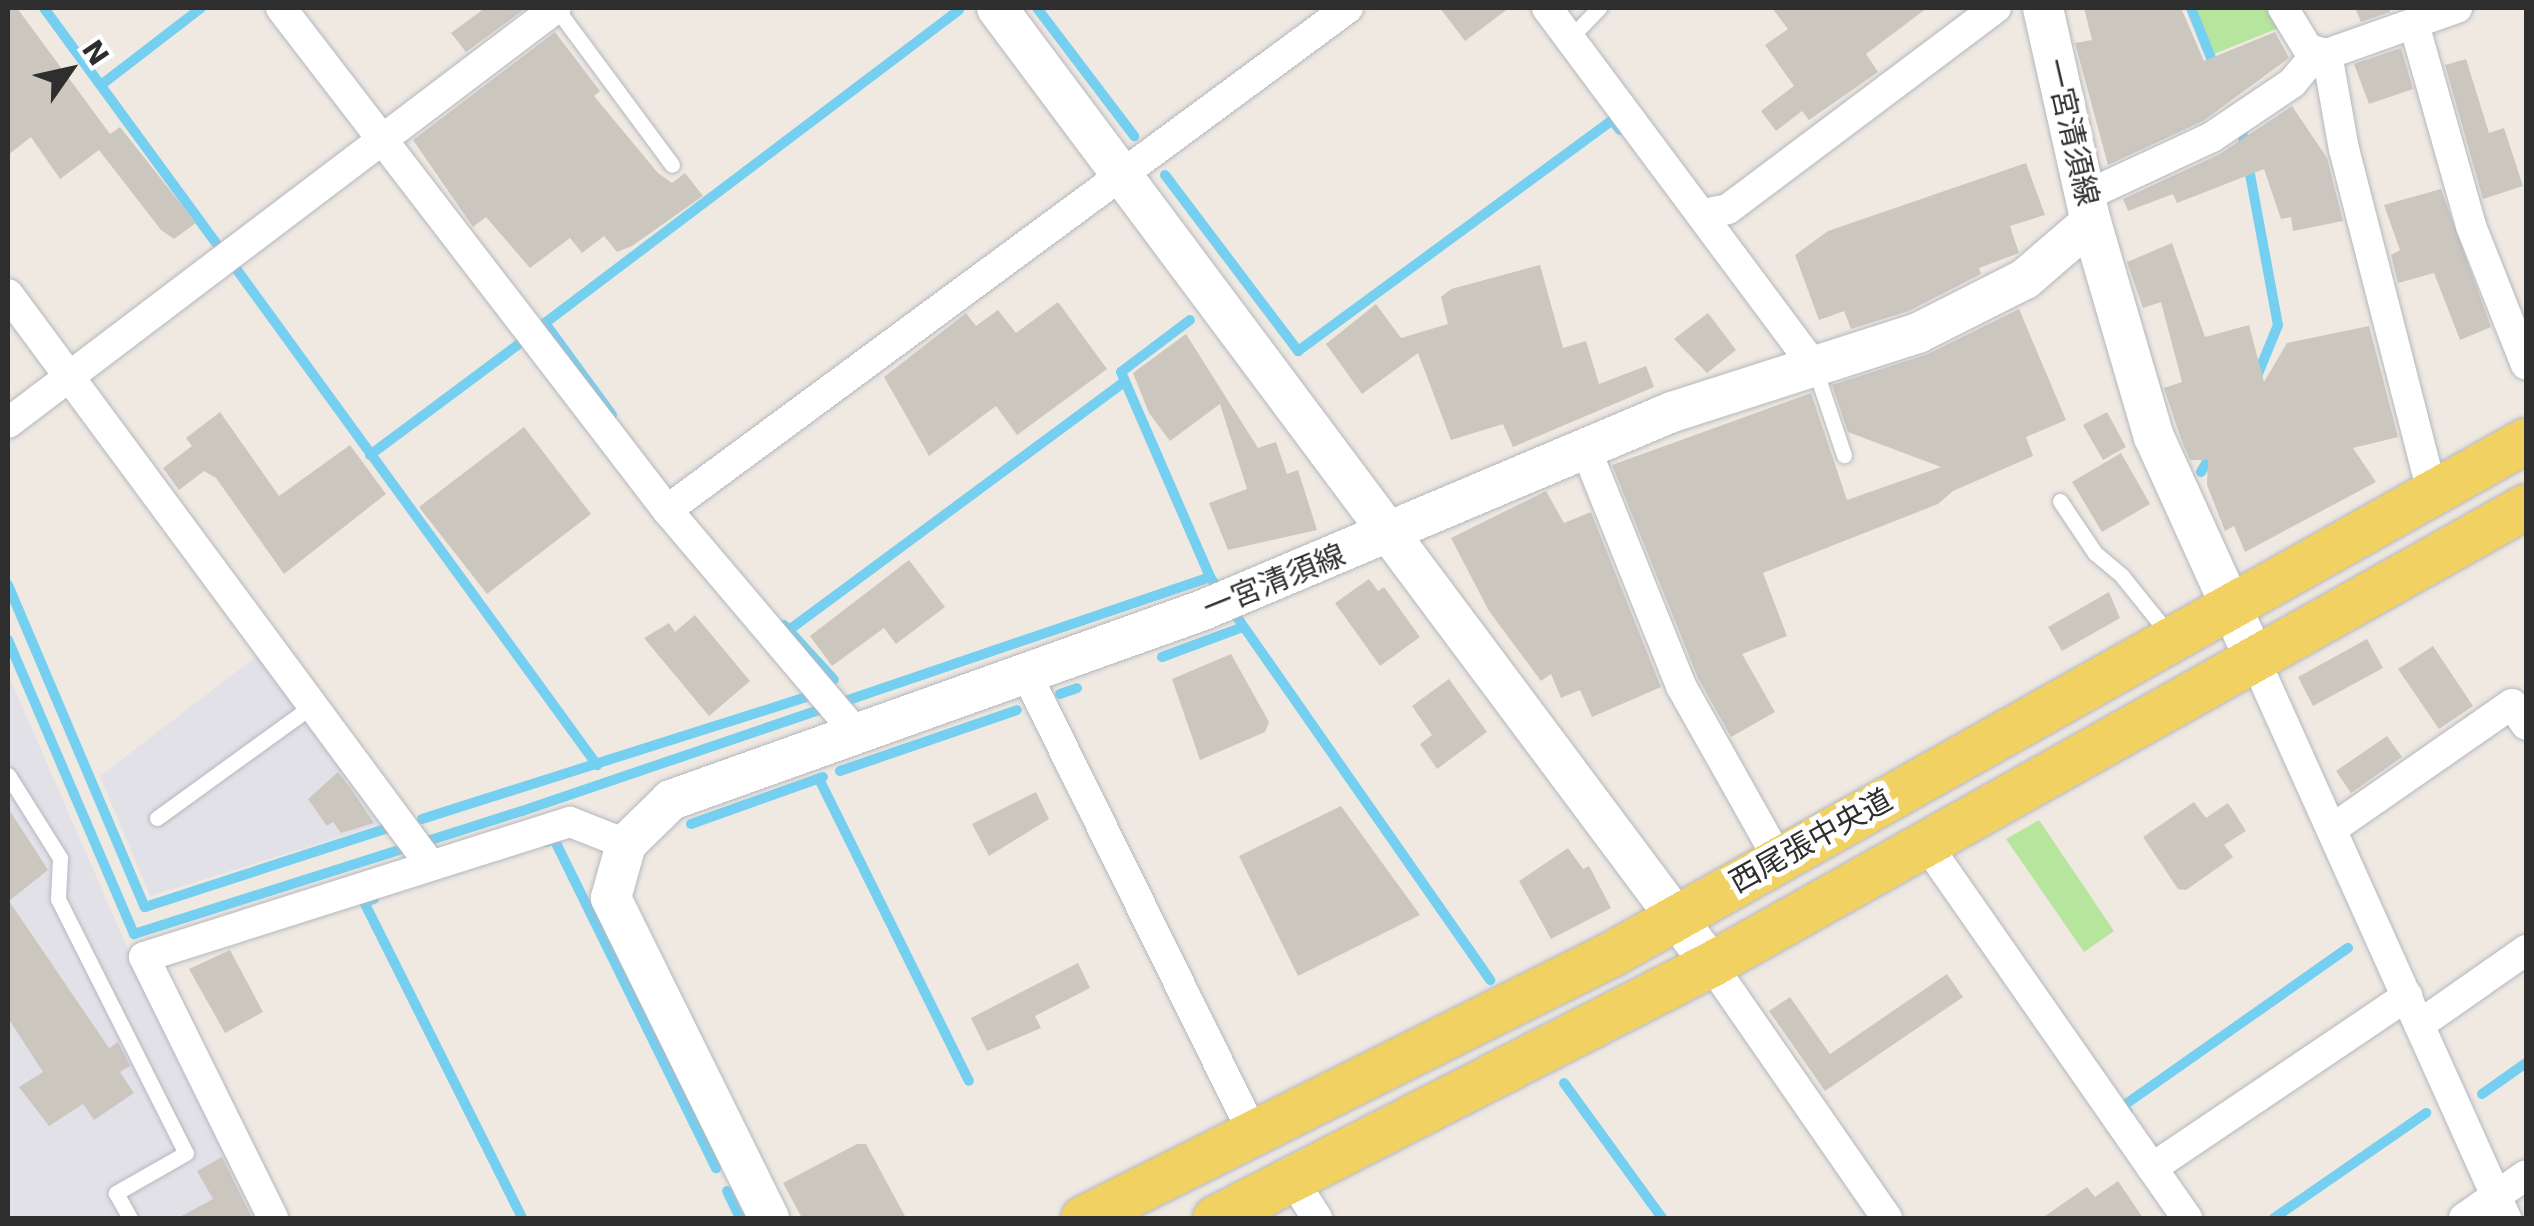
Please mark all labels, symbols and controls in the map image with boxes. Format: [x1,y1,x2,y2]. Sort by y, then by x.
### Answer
north arrow [20,20,120,120]
text: N [75,34,116,72]
street label: 一宮清須線 [2037,55,2105,209]
street label: 一宮清須線 [1198,537,1350,627]
street label: 西尾張中央道 [1724,782,1898,900]

